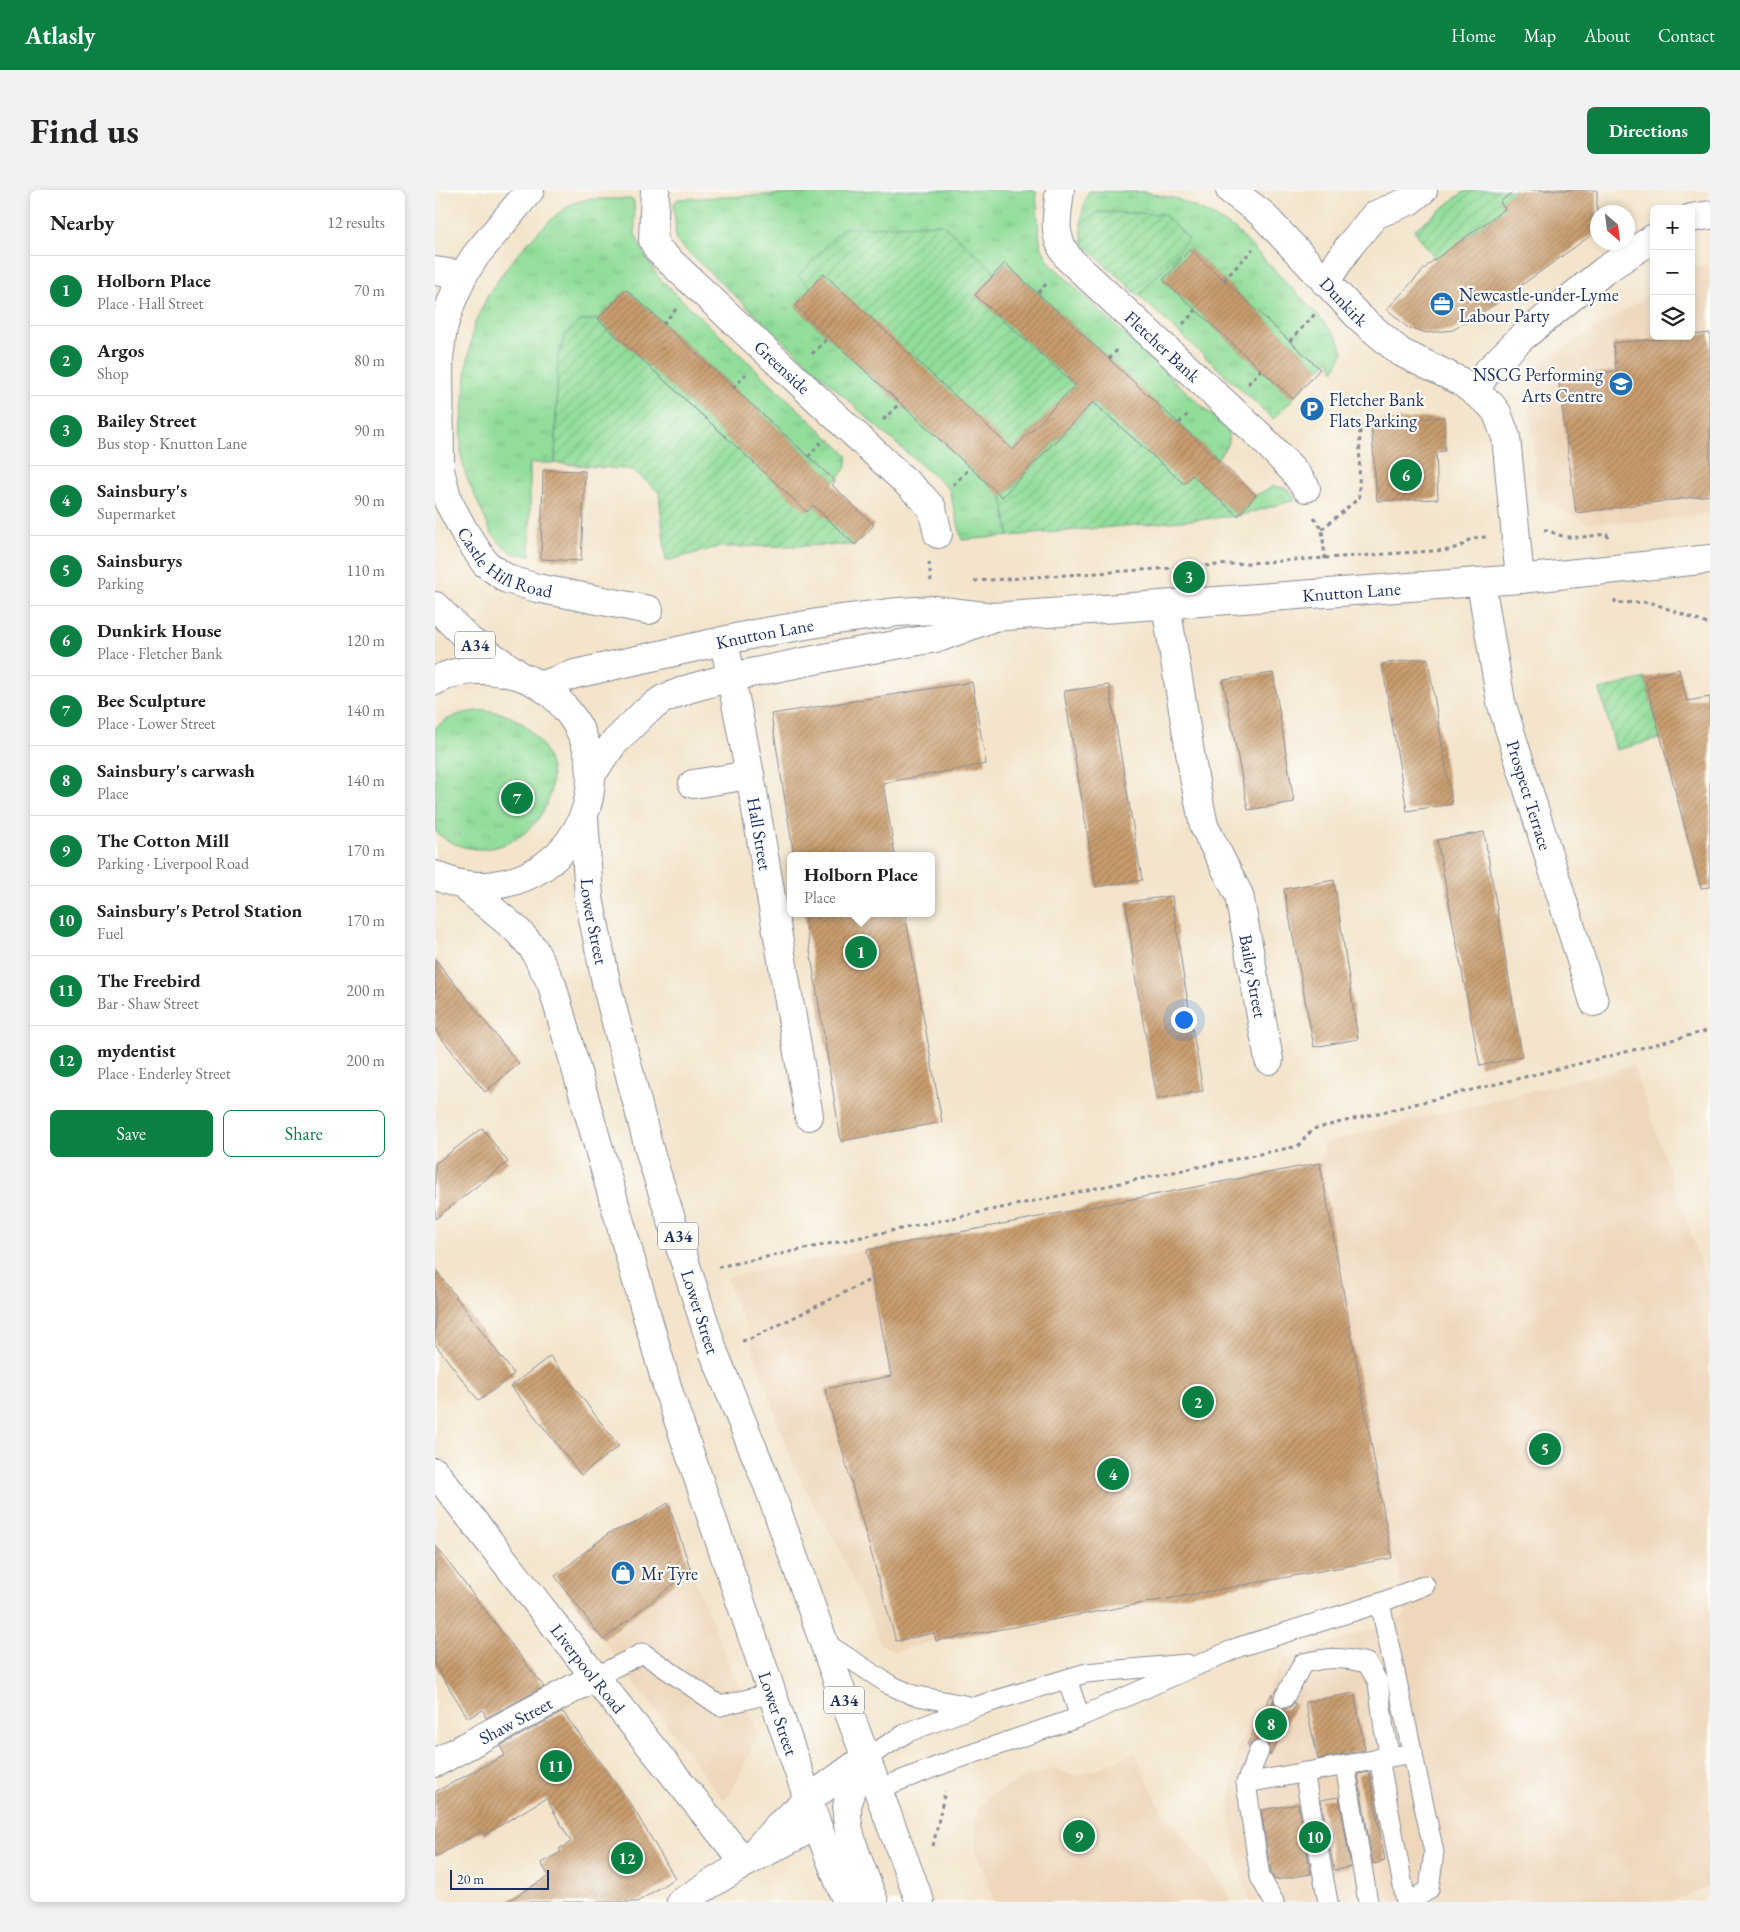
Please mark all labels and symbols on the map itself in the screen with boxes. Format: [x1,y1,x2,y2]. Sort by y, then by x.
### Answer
north arrow [1590,205,1635,250]
street label: Dunkirk [1315,272,1373,332]
place label: Newcastle-under-Lyme Labour Party [1459,283,1619,327]
office icon: Newcastle-under-Lyme Labour Party [1429,291,1455,317]
street label: Fletcher Bank [1120,305,1206,387]
street label: Greenside [750,335,816,399]
place label: NSCG Performing Arts Centre [1473,363,1603,407]
school or university icon: NSCG Performing Arts Centre [1608,371,1634,397]
place label: Fletcher Bank Flats Parking [1329,388,1425,432]
parking icon: Fletcher Bank Flats Parking [1299,396,1325,422]
pin: 6 [1390,456,1422,494]
street label: Castle Hill Road [453,522,555,602]
pin: 3 [1173,558,1205,596]
street label: Knutton Lane [1301,576,1402,606]
street label: Knutton Lane [714,612,815,654]
road number: A34 [455,632,495,658]
street label: Prospect Terrace [1502,737,1558,853]
pin: 7 [501,779,533,817]
street label: Hall Street [743,795,778,872]
street label: Lower Street [576,878,614,967]
street label: Bailey Street [1235,932,1273,1020]
pin: 1 [845,933,877,971]
your location [1171,1007,1197,1033]
road number: A34 [658,1222,698,1250]
street label: Lower Street [677,1267,725,1357]
pin: 2 [1182,1383,1214,1421]
pin: 5 [1529,1430,1561,1468]
pin: 4 [1097,1455,1129,1493]
shop icon: Mr Tyre [610,1560,636,1586]
place label: Mr Tyre [641,1562,698,1585]
street label: Liverpool Road [546,1619,631,1718]
street label: Lower Street [754,1668,804,1759]
road number: A34 [824,1686,864,1714]
street label: Shaw Street [474,1691,556,1749]
pin: 8 [1255,1705,1287,1743]
pin: 11 [540,1747,572,1785]
pin: 9 [1063,1817,1095,1855]
pin: 10 [1299,1818,1331,1856]
pin: 12 [611,1839,643,1877]
scale bar [450,1867,549,1890]

